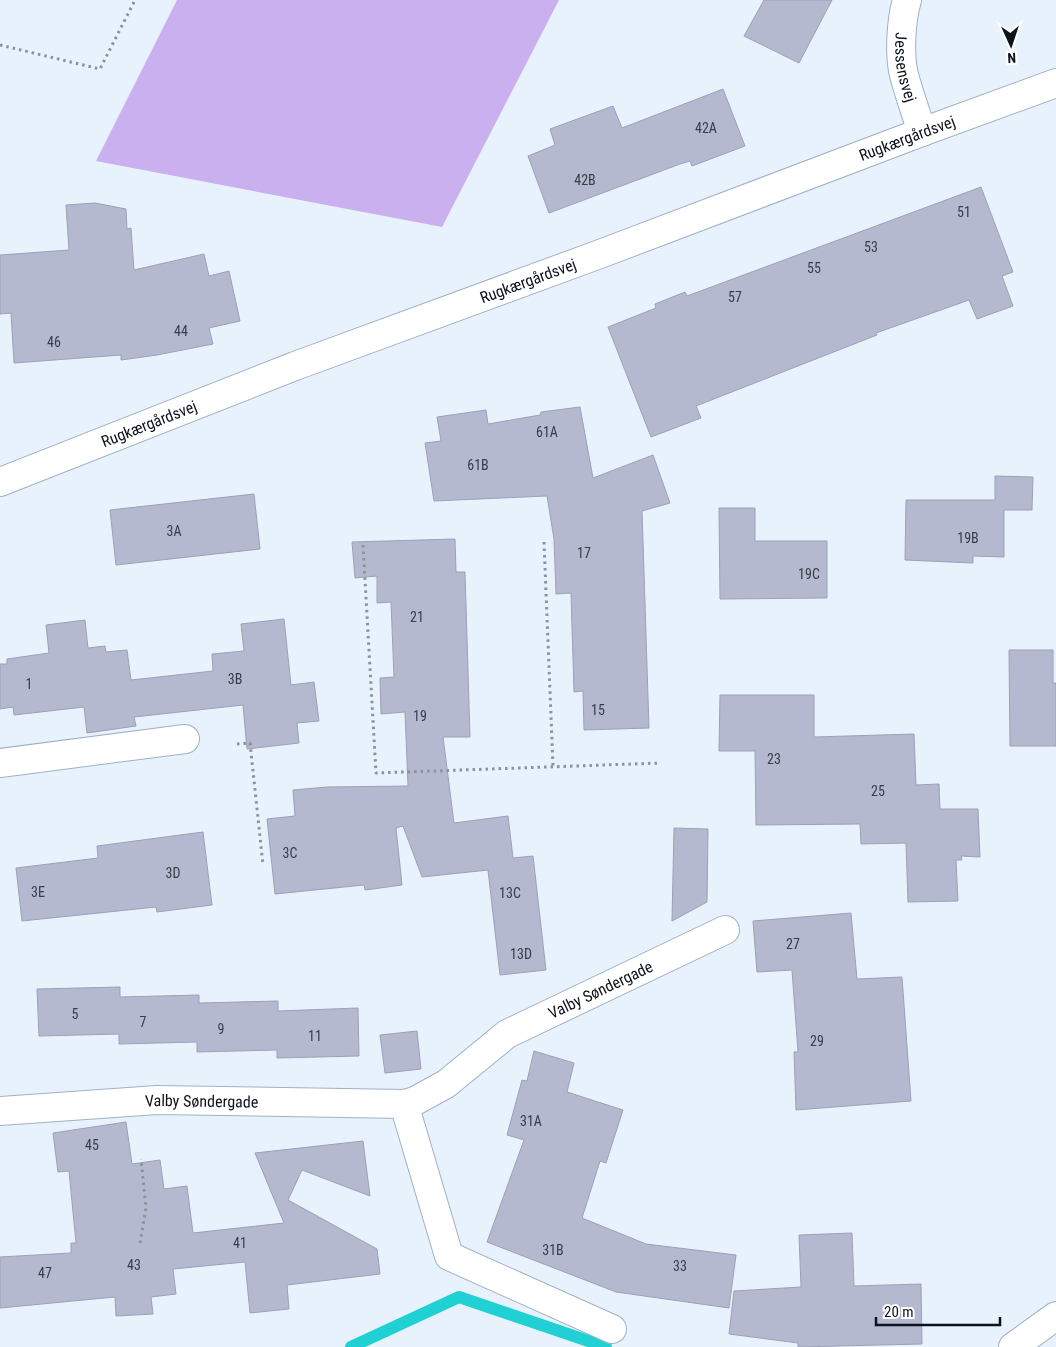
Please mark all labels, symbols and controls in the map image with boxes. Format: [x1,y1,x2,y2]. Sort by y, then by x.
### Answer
north arrow [986,20,1036,70]
street label: Jessensvej [892,32,921,104]
text: N [1007,50,1016,66]
street label: Rugkærgårdsvej [856,111,957,165]
house number: 42A [695,120,717,136]
house number: 42B [574,172,596,188]
house number: 51 [957,204,971,220]
house number: 53 [864,239,878,255]
street label: Rugkærgårdsvej [477,254,579,307]
house number: 55 [807,260,821,276]
house number: 57 [728,289,742,305]
house number: 44 [174,323,188,339]
house number: 46 [47,334,61,350]
street label: Rugkærgårdsvej [98,396,199,451]
house number: 61A [536,424,558,440]
house number: 61B [467,457,489,473]
house number: 3A [167,523,181,539]
house number: 19B [957,530,979,546]
house number: 17 [577,545,591,561]
house number: 19C [798,566,820,582]
house number: 21 [410,609,424,625]
house number: 3B [228,671,242,687]
house number: 1 [26,676,32,692]
house number: 15 [591,702,605,718]
house number: 19 [413,708,427,724]
house number: 23 [767,751,781,767]
house number: 25 [871,783,885,799]
house number: 3C [283,845,297,861]
house number: 3D [166,865,180,881]
house number: 3E [31,884,45,900]
house number: 13C [499,885,521,901]
house number: 27 [786,936,800,952]
house number: 13D [510,946,532,962]
street label: Valby Søndergade [545,957,656,1022]
house number: 5 [72,1006,79,1022]
house number: 7 [140,1014,147,1030]
house number: 9 [218,1021,224,1037]
house number: 11 [308,1028,322,1044]
house number: 29 [810,1033,824,1049]
street label: Valby Søndergade [144,1090,258,1111]
house number: 31A [520,1113,542,1129]
house number: 45 [85,1137,99,1153]
house number: 41 [233,1235,247,1251]
house number: 31B [542,1242,564,1258]
house number: 43 [127,1257,141,1273]
house number: 33 [673,1258,687,1274]
house number: 47 [38,1265,52,1281]
scale bar [876,1294,1000,1326]
text: 20 m [884,1303,914,1321]

